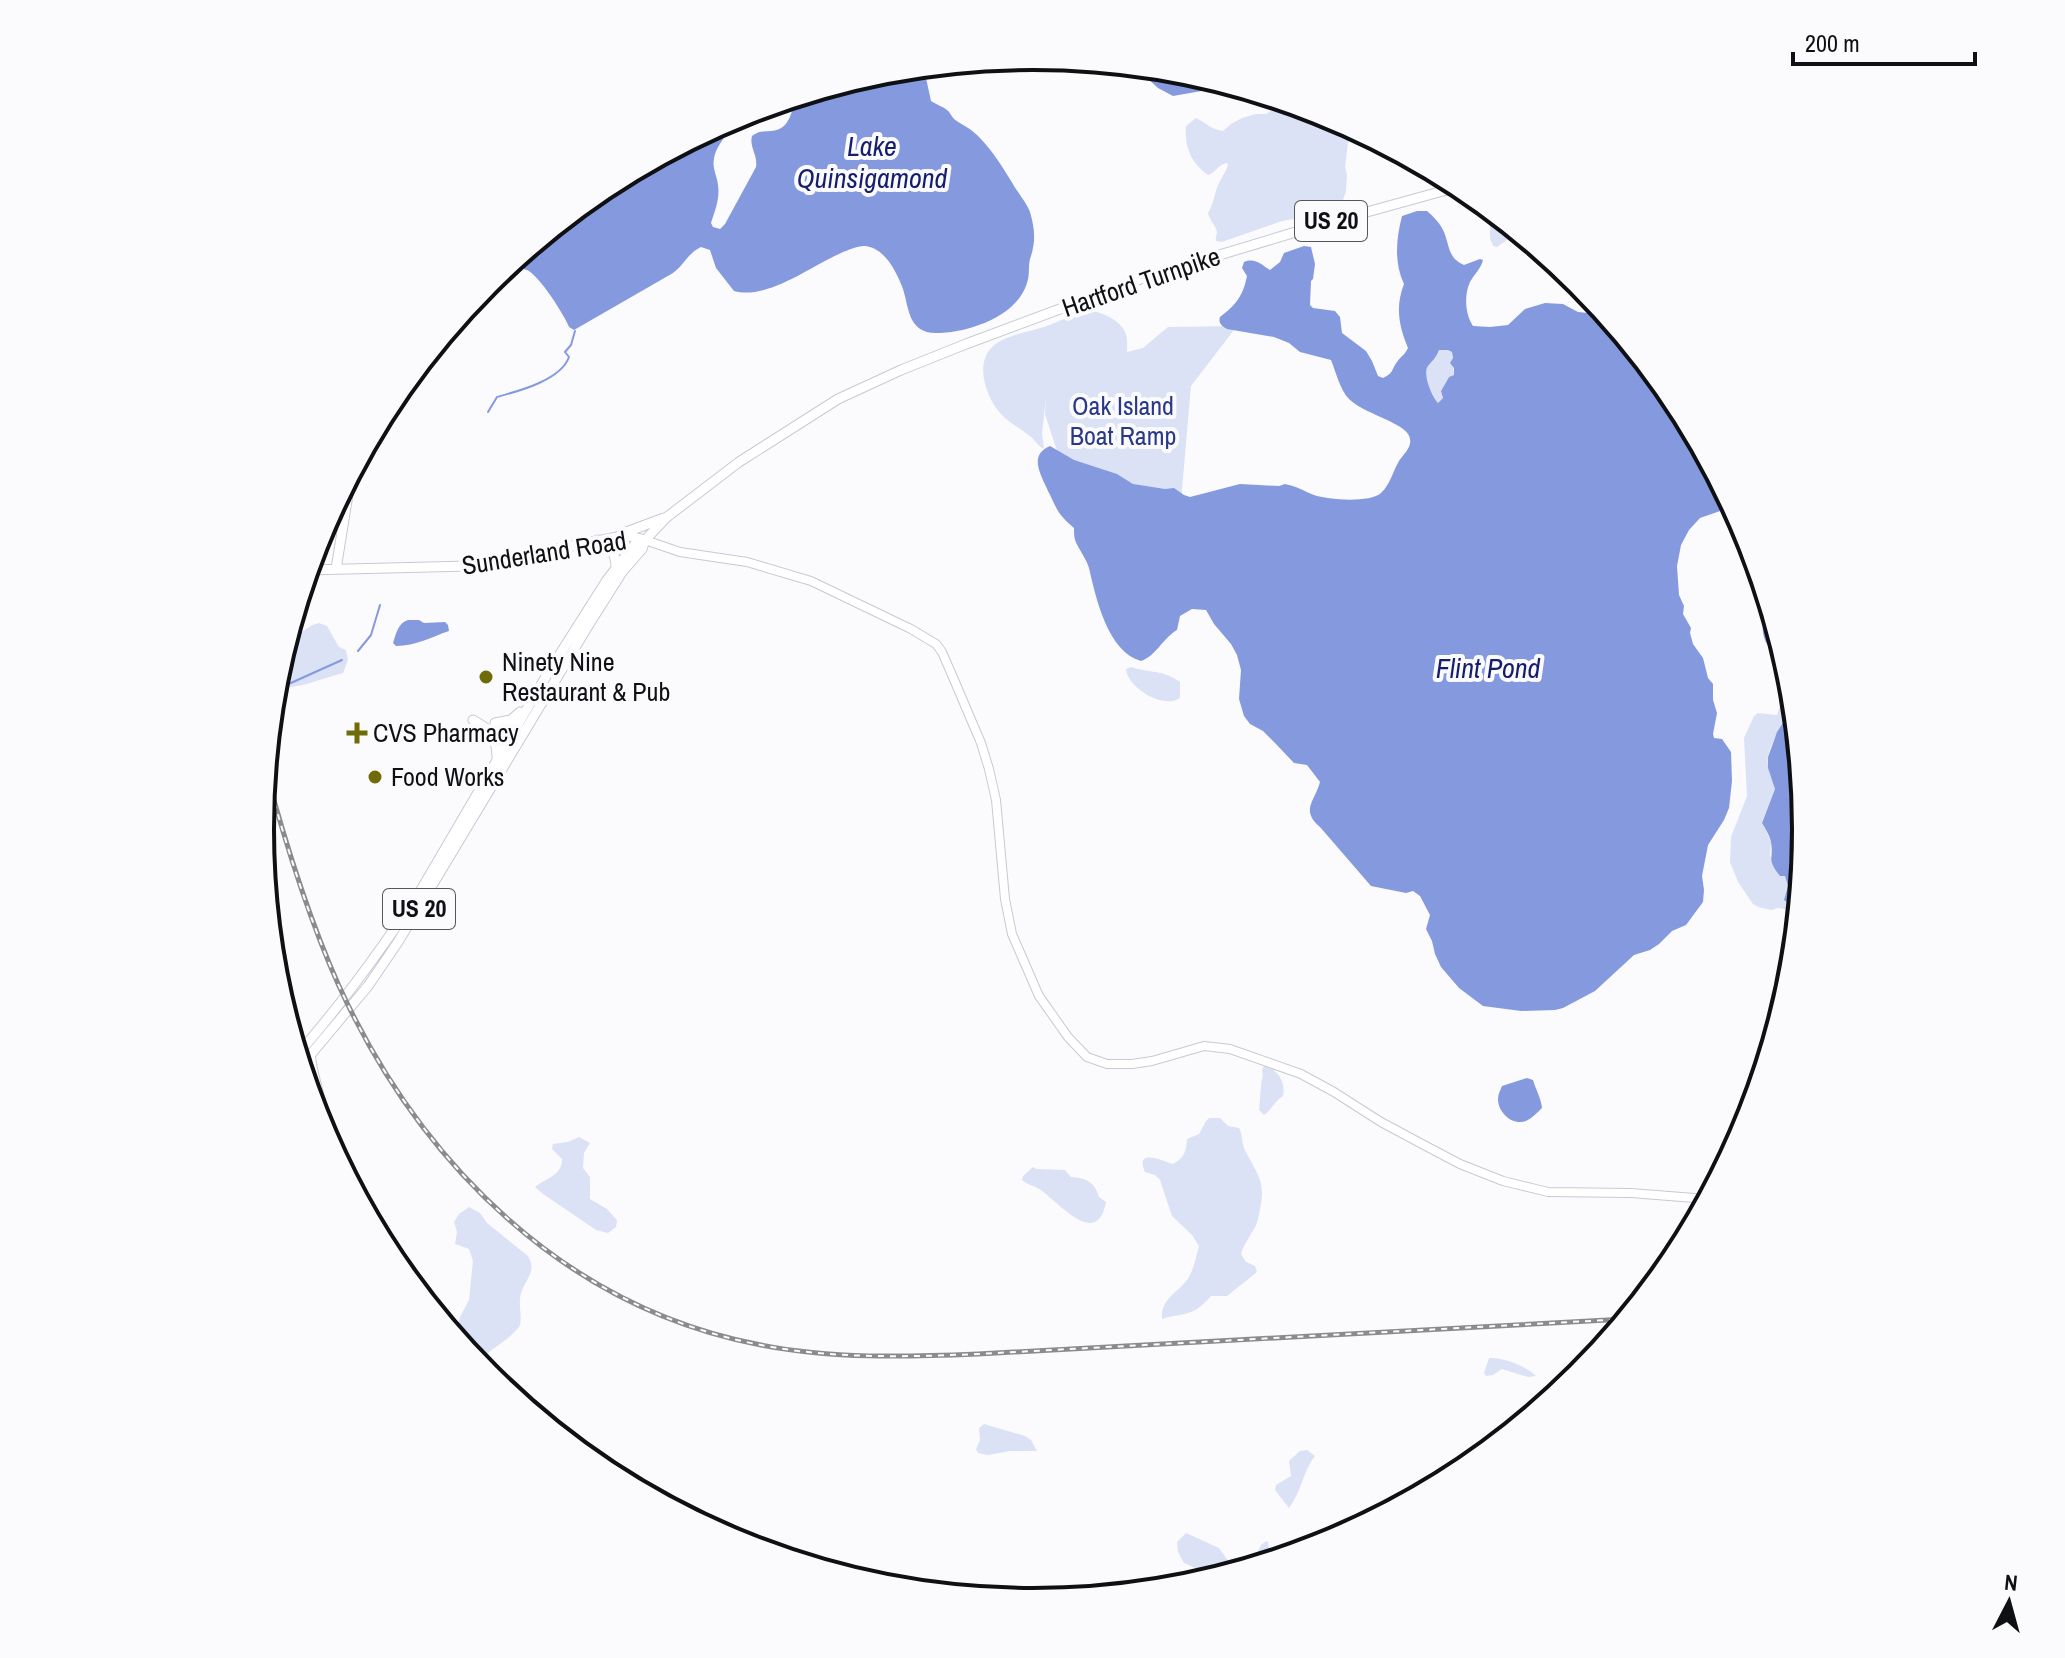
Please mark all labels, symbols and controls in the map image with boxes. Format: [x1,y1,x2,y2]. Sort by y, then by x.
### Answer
scale bar [1793,16,1975,66]
text: 200 m [1805,27,1860,59]
water label: Lake Quinsigamond [797,127,948,197]
road number: US 20 [1295,201,1367,241]
street label: Hartford Turnpike [1057,238,1224,325]
park label: Oak Island Boat Ramp [1070,388,1176,453]
street label: Sunderland Road [459,522,629,583]
place label: Ninety Nine Restaurant & Pub [502,644,670,709]
water label: Flint Pond [1436,649,1541,687]
marker: Ninety Nine Restaurant & Pub [477,668,495,686]
place label: CVS Pharmacy [373,715,519,750]
marker: CVS Pharmacy [348,724,366,742]
place label: Food Works [391,759,505,794]
marker: Food Works [366,768,384,786]
road number: US 20 [383,889,455,929]
north arrow [1969,1562,2049,1642]
text: N [2003,1567,2019,1598]

